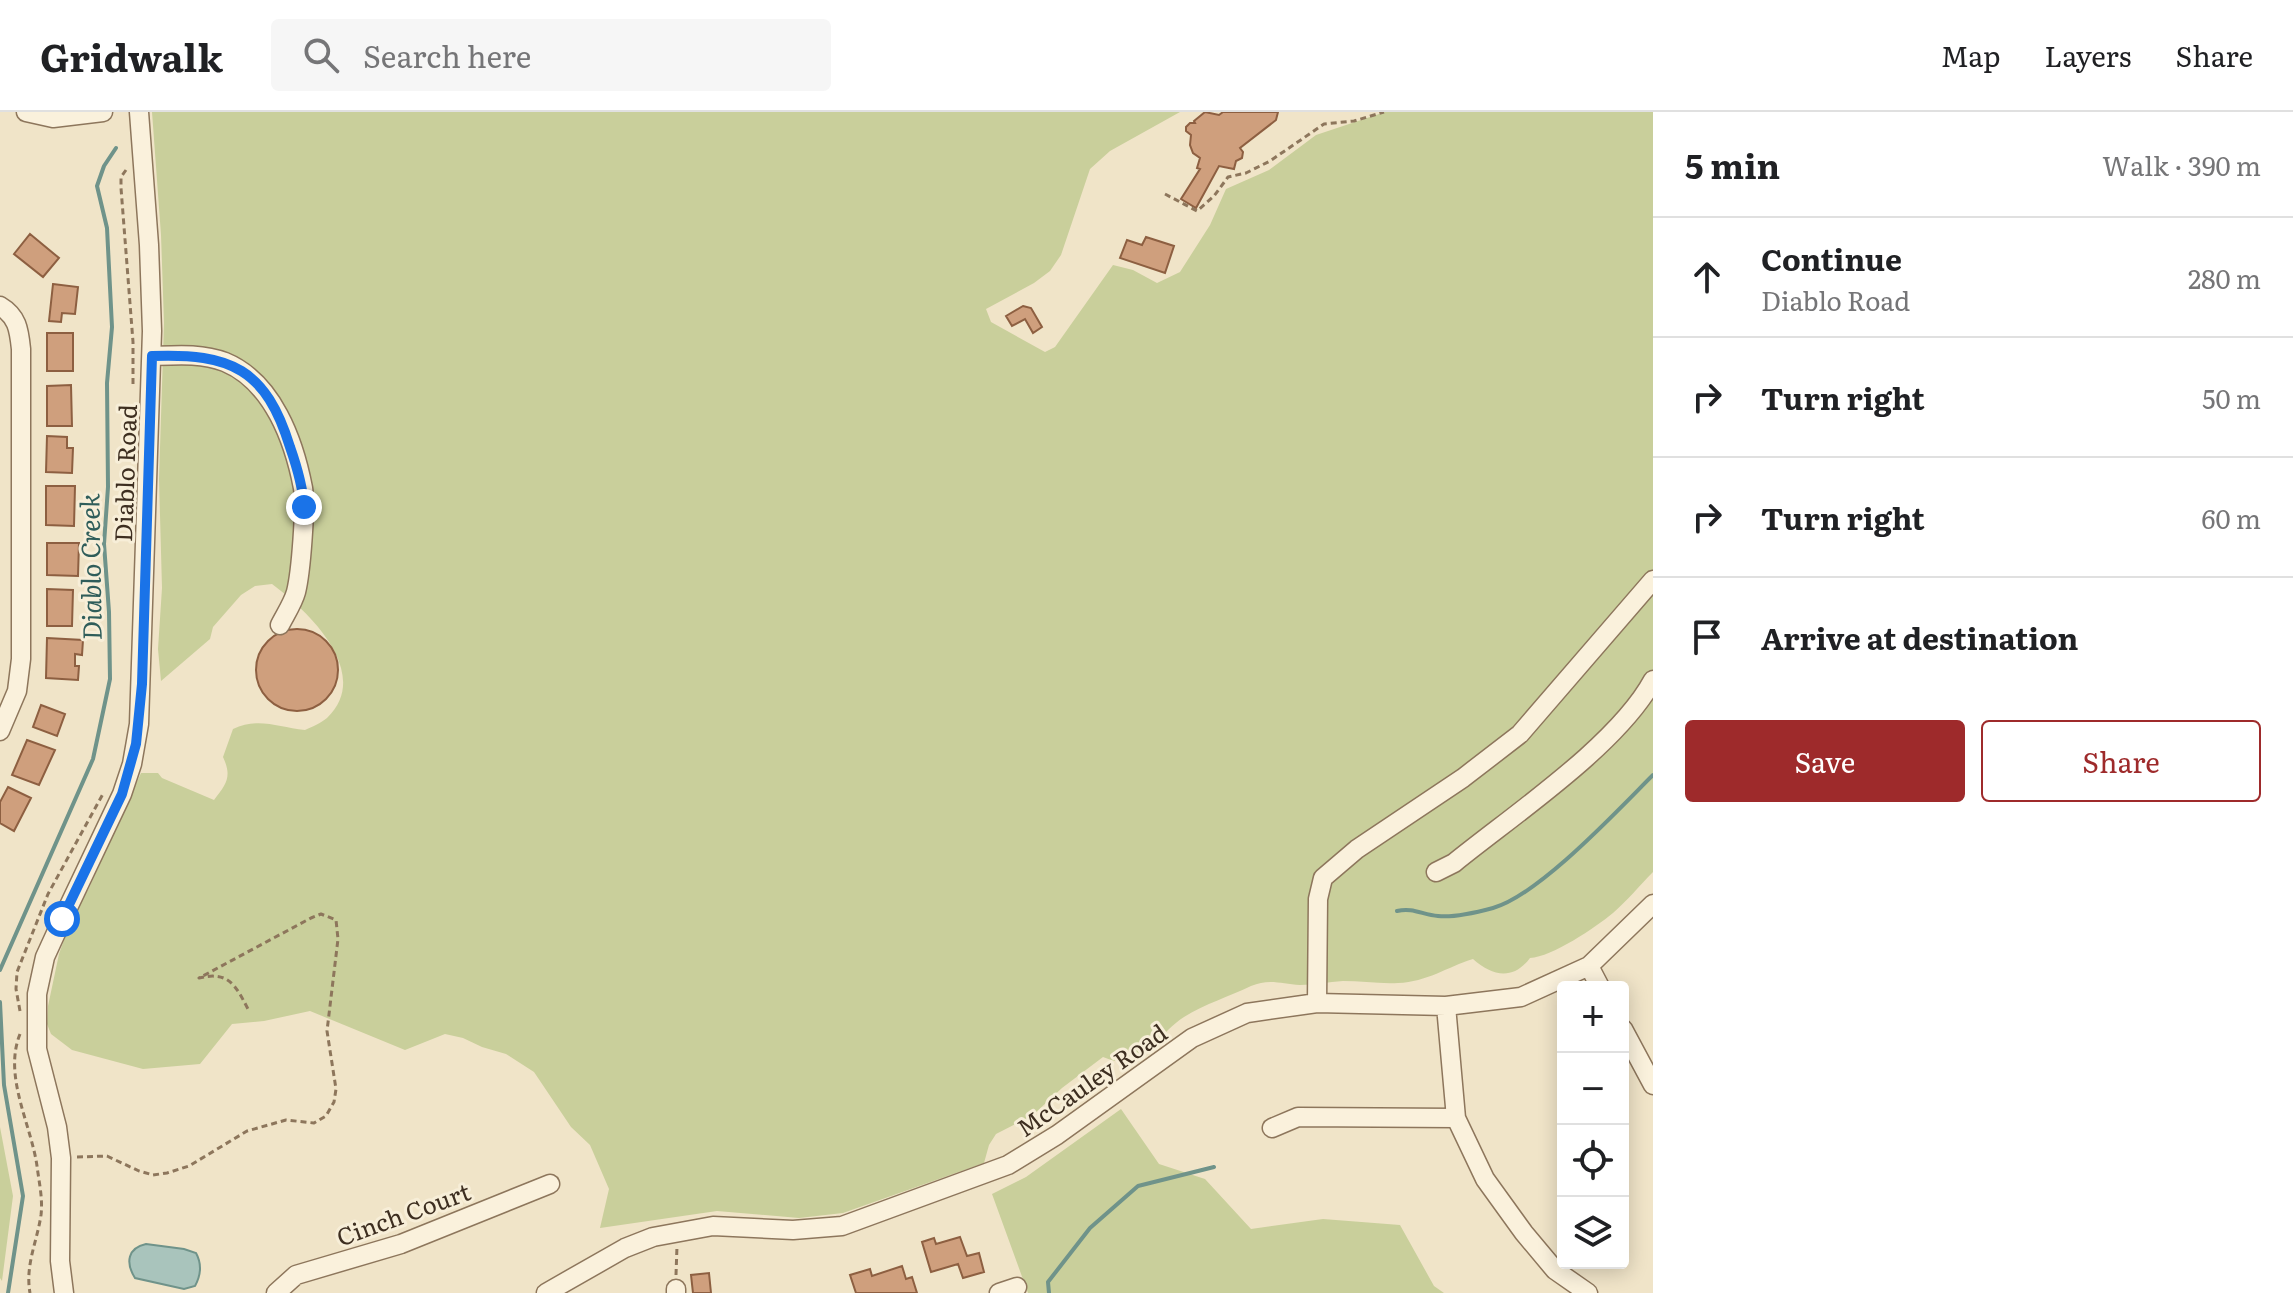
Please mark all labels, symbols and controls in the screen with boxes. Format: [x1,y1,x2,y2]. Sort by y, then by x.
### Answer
search box [271,19,831,91]
text: Gridwalk [40,27,223,84]
icon: search [299,33,343,77]
text: Search here [363,33,531,77]
text: Map [1941,34,2000,76]
text: Layers [2044,34,2131,76]
text: Share [2175,34,2253,76]
text: 5 min [1685,139,1780,189]
text: Walk · 390 m [2102,145,2261,184]
text: Continue [1761,236,1902,280]
icon: ahead [1685,255,1729,299]
text: 280 m [2188,258,2261,297]
text: Diablo Road [1761,280,1910,319]
icon: right [1685,375,1729,419]
text: Turn right [1761,375,1925,419]
text: 50 m [2202,378,2261,417]
street label: Diablo Road [104,403,144,542]
route end [286,489,322,525]
water label: Diablo Creek [68,492,110,641]
icon: right [1685,495,1729,539]
text: Turn right [1761,495,1925,539]
text: 60 m [2202,498,2261,537]
icon: arrive [1685,615,1729,659]
text: Arrive at destination [1761,615,2078,659]
button: Save [1685,720,1965,802]
button: Share [1981,720,2261,802]
route start [44,901,80,937]
map controls [1557,981,1629,1269]
button: + [1557,981,1629,1053]
street label: McCauley Road [1009,1014,1174,1144]
button: − [1557,1053,1629,1125]
button: locate [1557,1125,1629,1197]
street label: Cinch Court [331,1173,475,1253]
button: layers [1557,1197,1629,1269]

